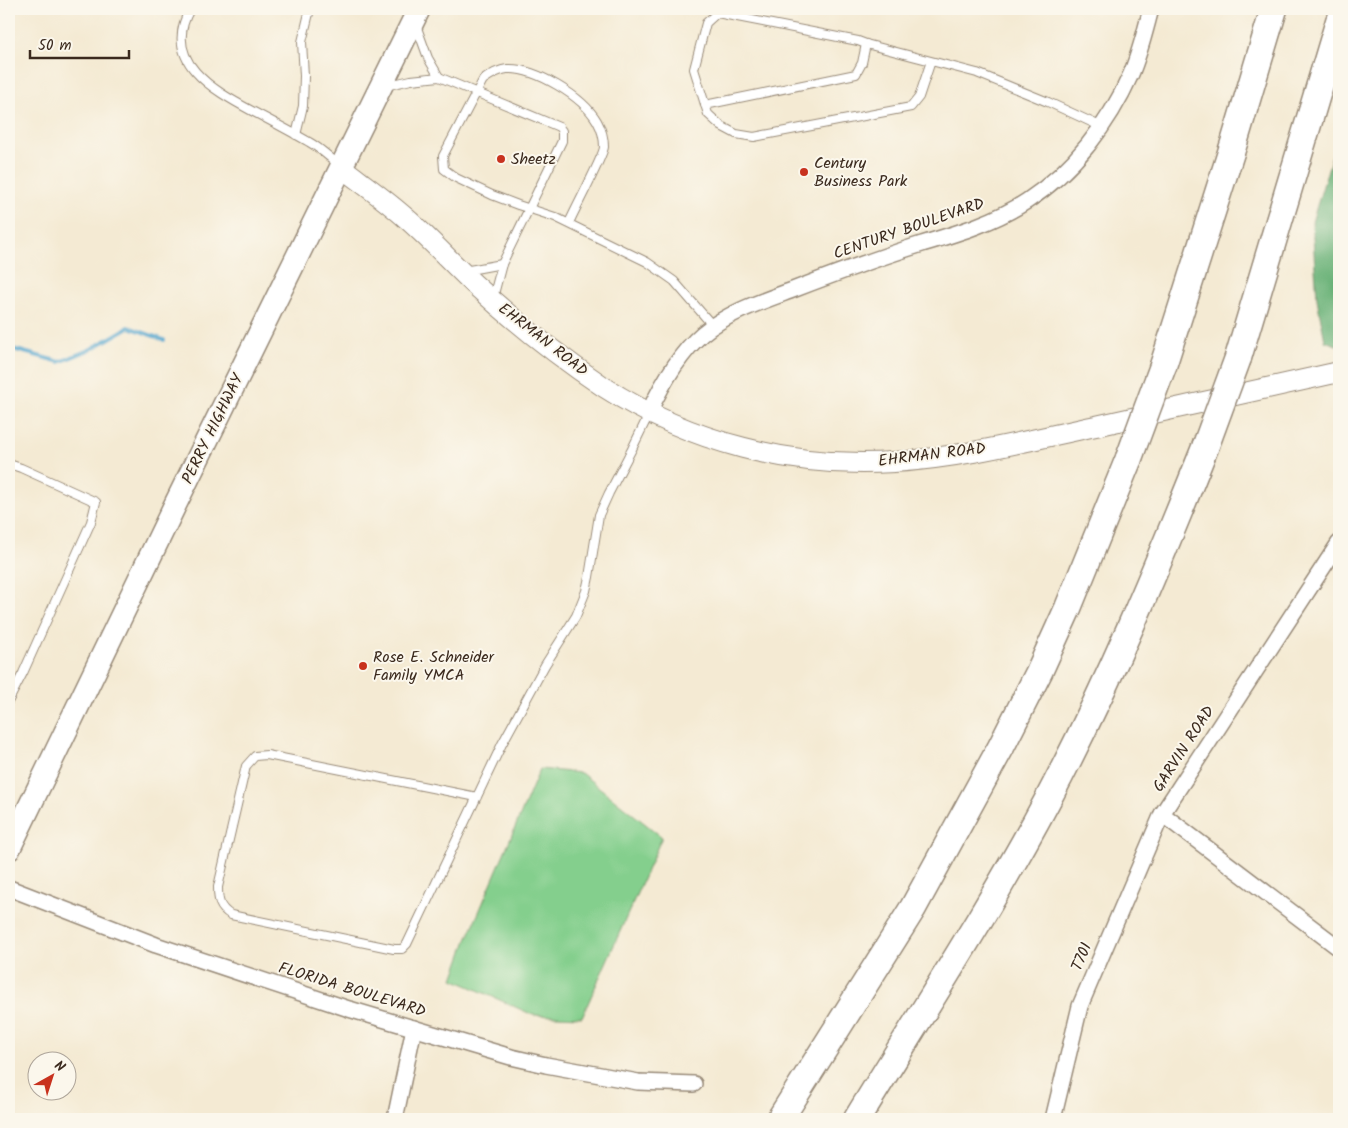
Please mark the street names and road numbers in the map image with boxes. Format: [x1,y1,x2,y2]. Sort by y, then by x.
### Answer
street label: CENTURY BOULEVARD [830,191,988,267]
street label: EHRMAN ROAD [493,297,593,383]
street label: PERRY HIGHWAY [175,369,251,488]
street label: EHRMAN ROAD [877,436,987,474]
street label: GARVIN ROAD [1147,701,1221,797]
street label: T701 [1065,939,1099,975]
street label: FLORIDA BOULEVARD [275,956,429,1024]

